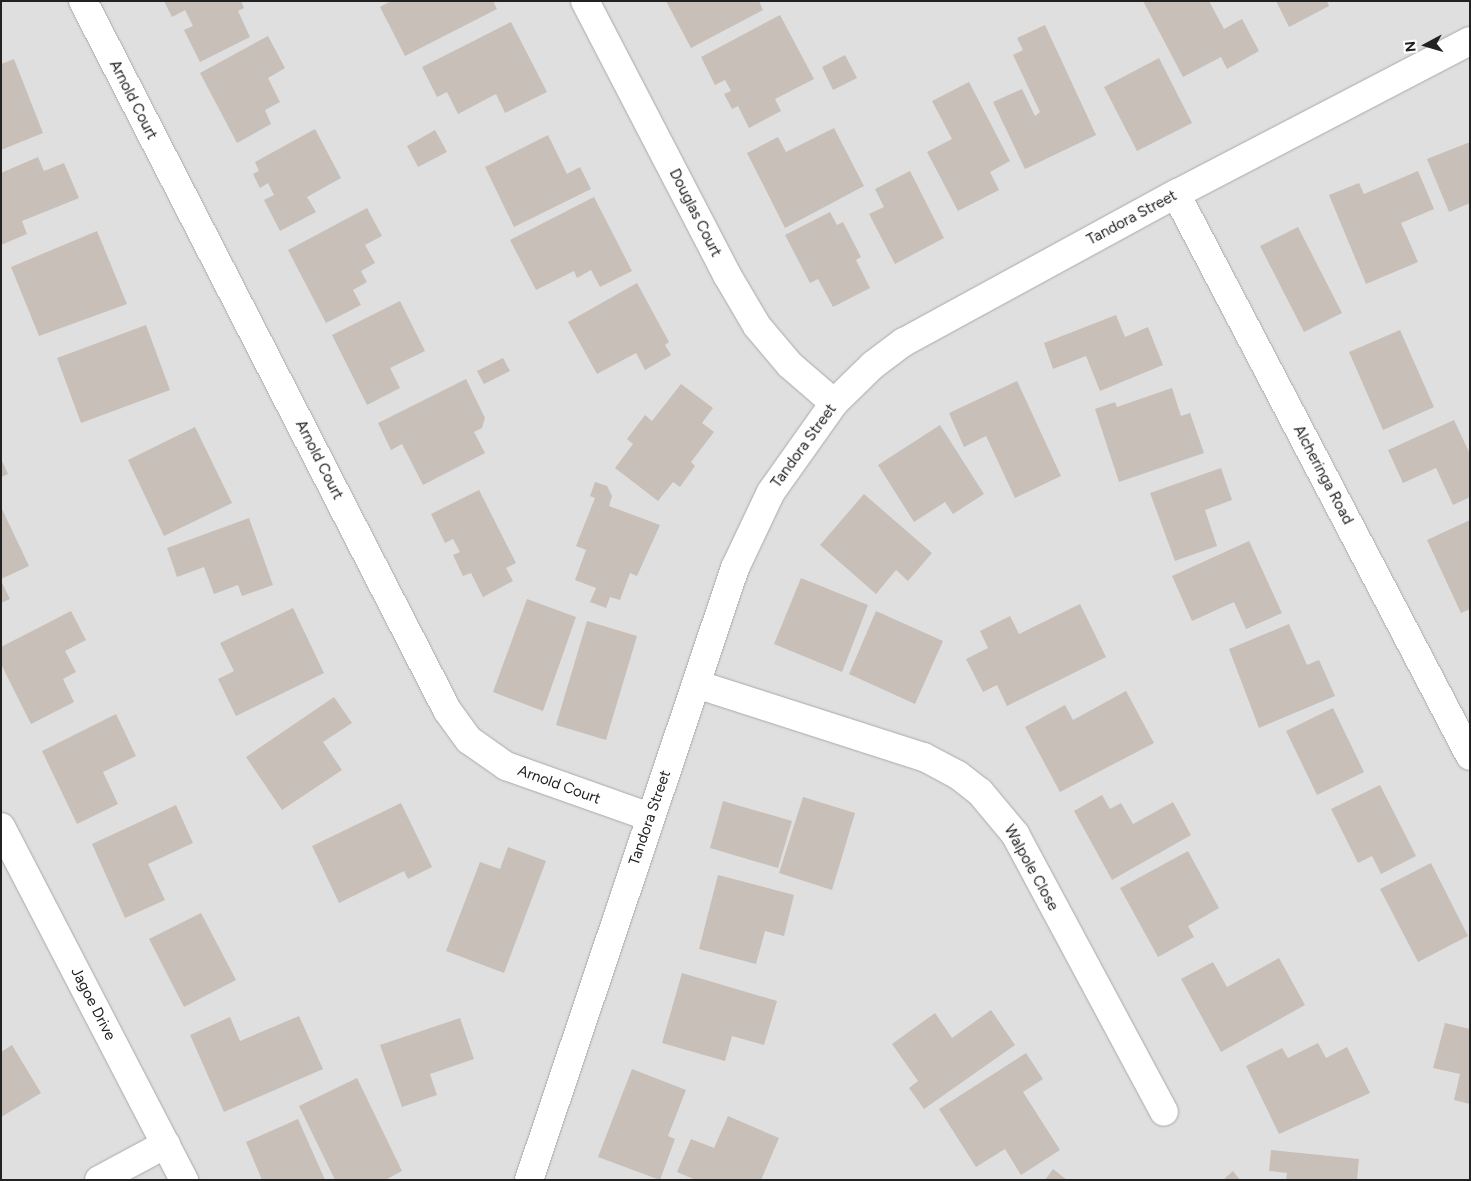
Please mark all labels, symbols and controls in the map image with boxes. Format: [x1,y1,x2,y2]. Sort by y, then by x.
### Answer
north arrow [1401,20,1451,70]
text: N [1402,40,1420,53]
street label: Arnold Court [105,57,161,143]
street label: Douglas Court [665,166,725,260]
street label: Tandora Street [1084,187,1180,249]
street label: Tandora Street [768,401,840,491]
street label: Arnold Court [291,417,347,503]
street label: Alcheringa Road [1289,422,1357,528]
street label: Arnold Court [515,762,603,808]
street label: Tandora Street [625,768,675,868]
street label: Walpole Close [1000,822,1062,914]
street label: Jagoe Drive [67,965,119,1043]

